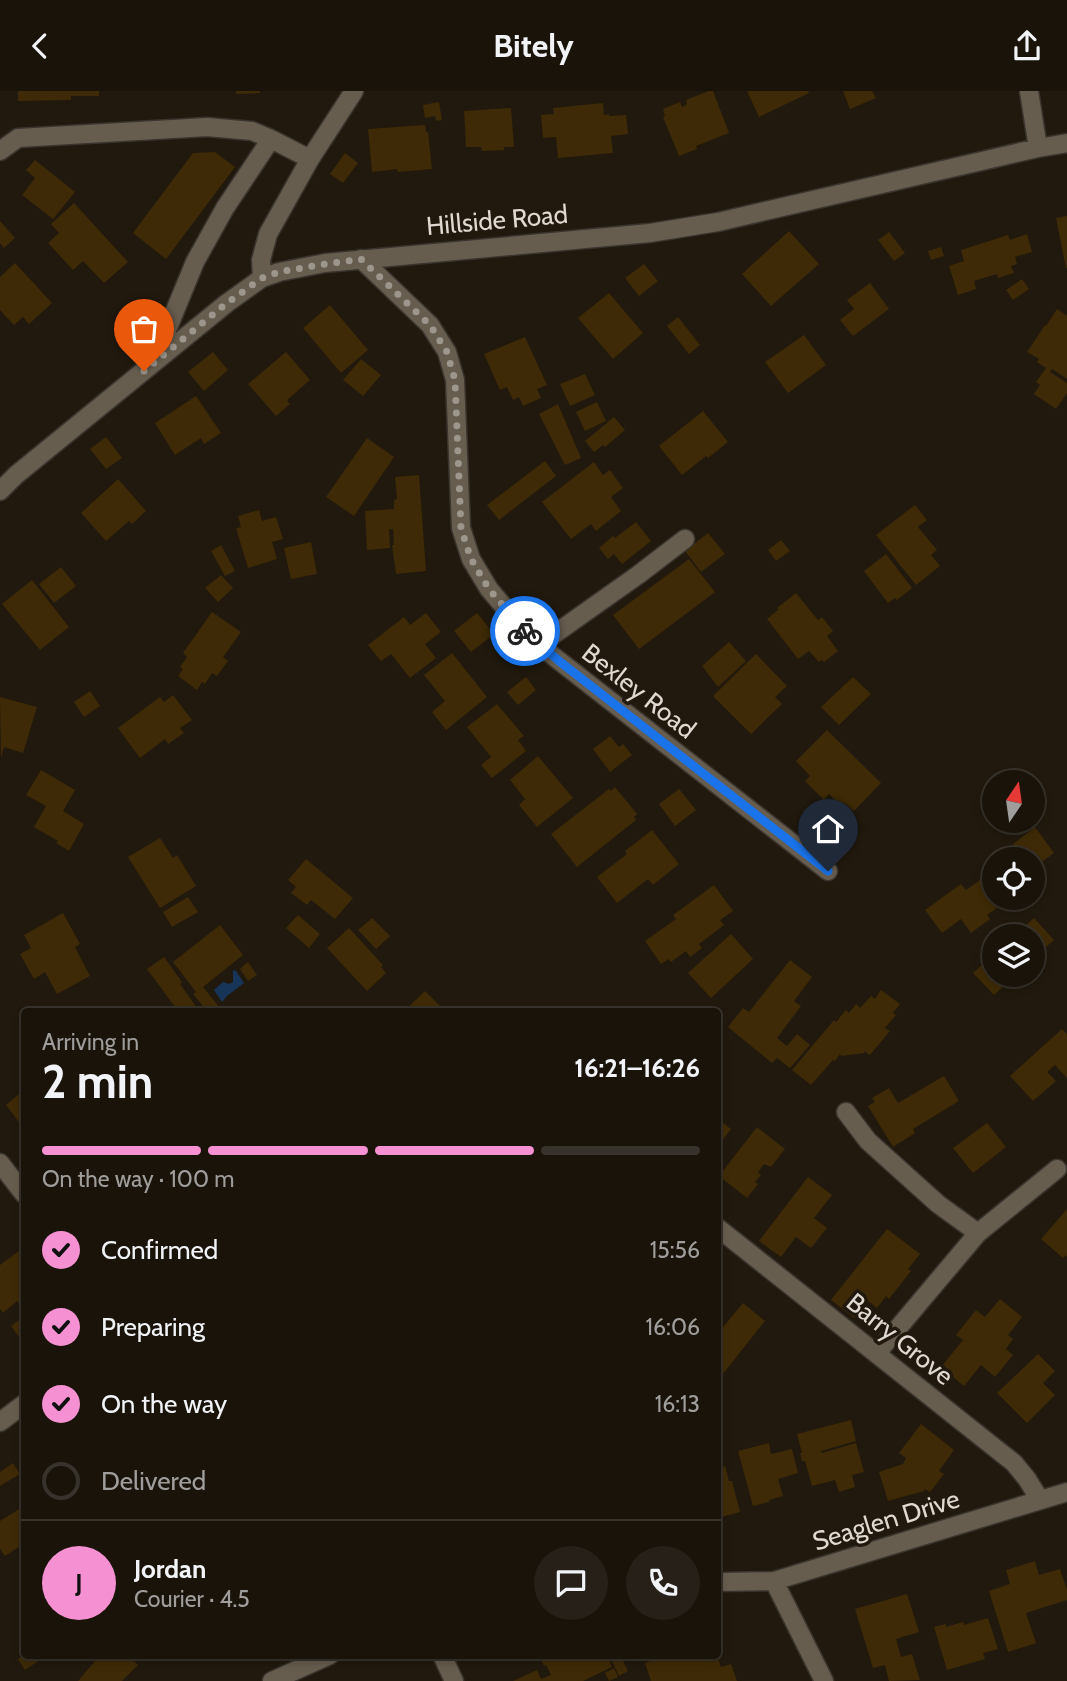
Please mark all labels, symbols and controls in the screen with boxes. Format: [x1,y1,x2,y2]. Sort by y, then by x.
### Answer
text: Bitely [493,26,574,65]
icon: back [21,27,59,65]
icon: share [1008,27,1046,65]
street label: Hillside Road [425,198,569,242]
pin [114,299,174,371]
icon: bag [125,310,163,348]
courier [490,596,560,666]
icon: bike [506,612,544,650]
street label: Bexley Road [576,637,702,745]
north arrow [982,770,1045,833]
map controls [982,770,1045,987]
pin [798,799,858,871]
icon: home [809,810,847,848]
button: locate [982,847,1045,910]
button: layers [982,924,1045,987]
text: Arriving in [42,1028,139,1056]
text: 16:21–16:26 [574,1052,700,1084]
text: 2 min [42,1054,153,1110]
text: On the way · 100 m [42,1165,234,1193]
icon: check [42,1231,80,1269]
text: Confirmed [101,1234,218,1266]
text: 15:56 [650,1236,700,1264]
street label: Barry Grove [840,1286,960,1392]
icon: check [42,1308,80,1346]
text: Preparing [101,1311,205,1343]
text: 16:06 [646,1313,700,1341]
icon: check [42,1385,80,1423]
text: On the way [101,1388,227,1420]
text: 16:13 [655,1390,700,1418]
text: Delivered [101,1465,206,1497]
street label: Seaglen Drive [809,1482,963,1558]
button: chat [534,1546,608,1620]
button: phone [626,1546,700,1620]
text: Jordan [134,1553,206,1585]
text: J [75,1567,83,1599]
text: Courier · 4.5 [134,1585,250,1613]

